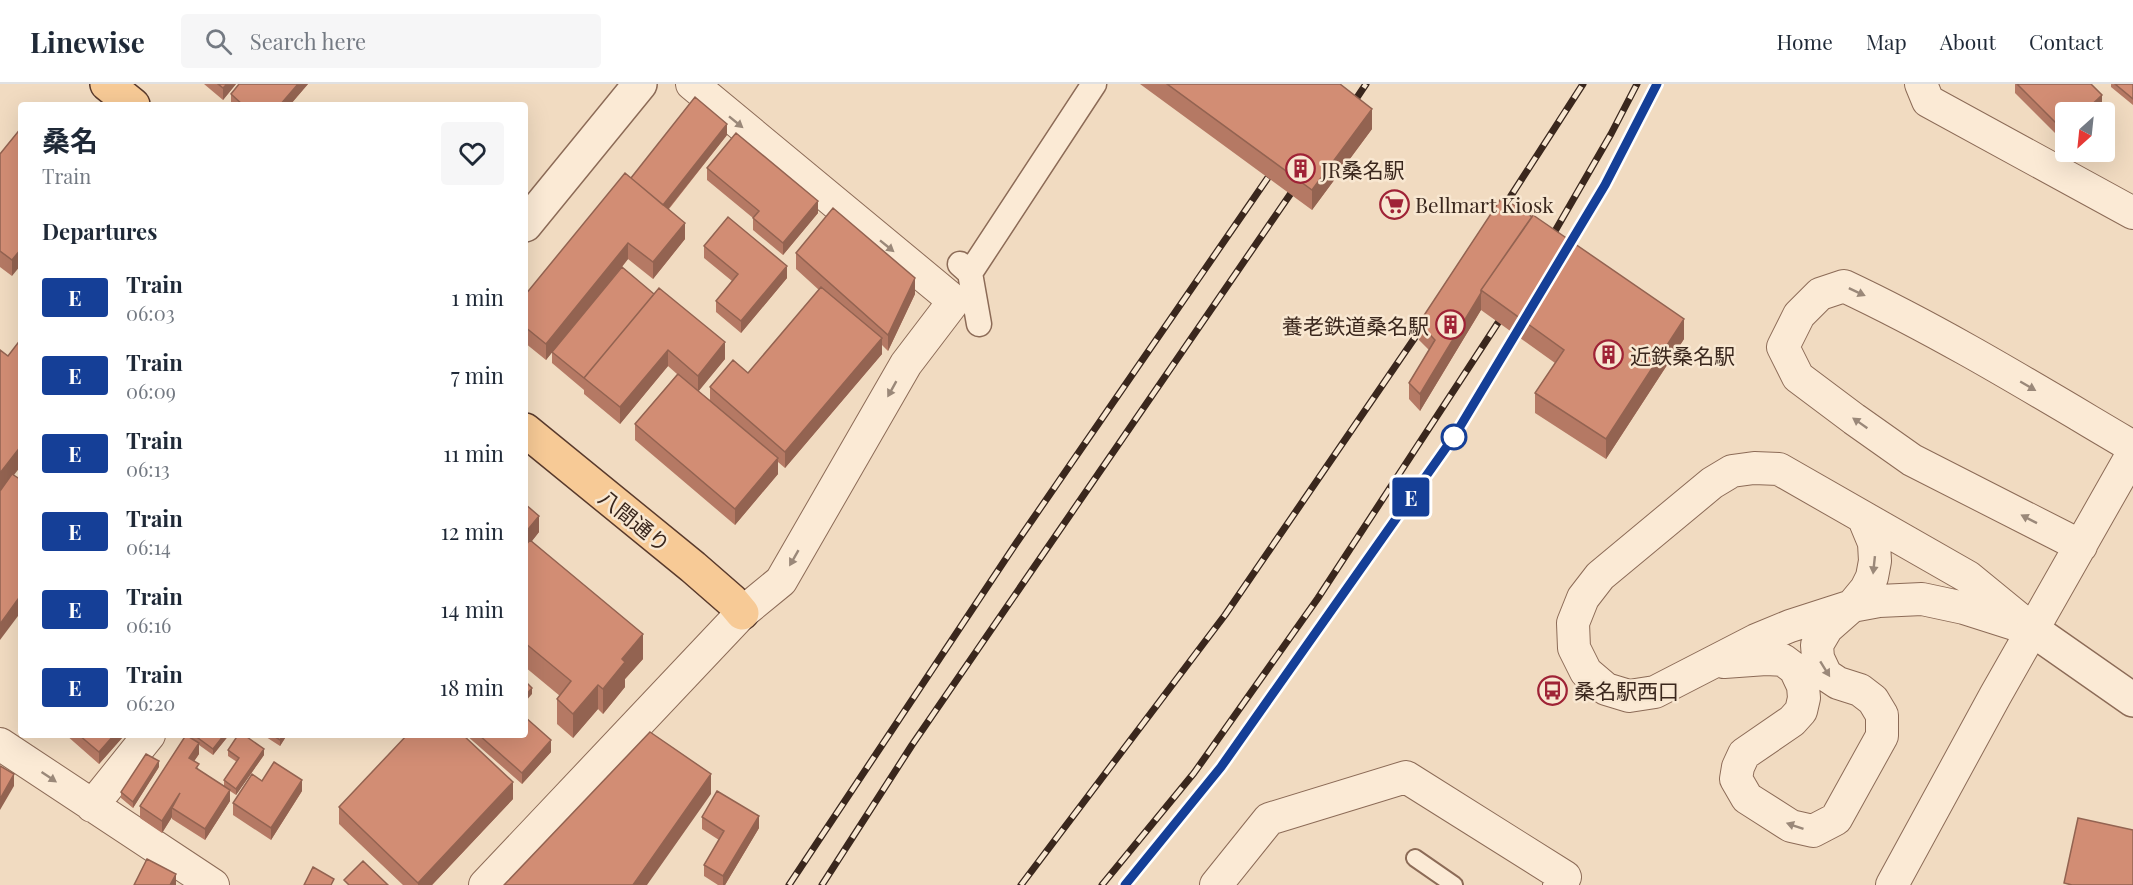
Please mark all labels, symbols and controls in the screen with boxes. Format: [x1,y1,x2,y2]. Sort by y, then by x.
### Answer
search box [181,14,601,68]
text: Linewise [30,23,145,60]
icon: search [202,25,235,58]
text: Search here [250,26,366,56]
text: Home [1777,27,1833,55]
text: Map [1866,27,1907,55]
text: About [1940,27,1996,55]
text: Contact [2029,27,2103,55]
north arrow [2055,102,2115,162]
map controls [2055,102,2115,162]
one-way arrow [728,115,743,128]
text: 桑名 [42,121,98,158]
button: heart [441,122,504,185]
building icon: JR桑名駅 [1284,153,1316,185]
place label: JR桑名駅 [1320,155,1404,183]
text: Train [42,162,91,189]
supermarket icon: Bellmart Kiosk [1378,188,1410,220]
place label: Bellmart Kiosk [1415,190,1554,218]
text: Departures [42,216,157,246]
one-way arrow [879,239,895,252]
text: Train [126,269,183,299]
text: 1 min [451,282,504,312]
text: E [68,283,82,311]
one-way arrow [1849,288,1866,297]
text: 06:03 [126,299,175,326]
building icon: 養老鉄道桑名駅 [1434,309,1466,341]
place label: 養老鉄道桑名駅 [1282,311,1429,339]
building icon: 近鉄桑名駅 [1593,339,1625,371]
place label: 近鉄桑名駅 [1630,341,1735,369]
text: Train [126,347,183,377]
text: 7 min [451,360,504,390]
text: E [68,361,82,389]
text: 06:09 [126,377,176,404]
one-way arrow [2020,380,2036,391]
one-way arrow [887,381,897,398]
one-way arrow [1852,417,1868,429]
unlabelled marker [1441,424,1467,450]
text: Train [126,425,183,455]
text: 11 min [443,438,504,468]
text: E [68,439,82,467]
text: 06:13 [126,455,170,482]
line badge: E [1392,478,1430,516]
street label: 八間通り [594,483,676,557]
text: E [1404,483,1418,511]
text: Train [126,503,183,533]
one-way arrow [2020,515,2038,525]
text: 12 min [441,516,504,546]
text: E [68,517,82,545]
text: 06:14 [126,533,171,560]
one-way arrow [789,550,800,566]
one-way arrow [1869,555,1879,574]
text: Train [126,581,183,611]
text: 14 min [440,594,504,624]
text: E [68,595,82,623]
text: 06:16 [126,611,171,638]
text: Train [126,659,183,689]
one-way arrow [1820,661,1830,678]
text: 18 min [440,672,504,702]
text: E [68,673,82,701]
bus stop icon: 桑名駅西口 [1537,674,1569,706]
place label: 桑名駅西口 [1574,676,1679,704]
text: 06:20 [126,689,175,716]
one-way arrow [40,771,57,782]
one-way arrow [1786,820,1804,830]

